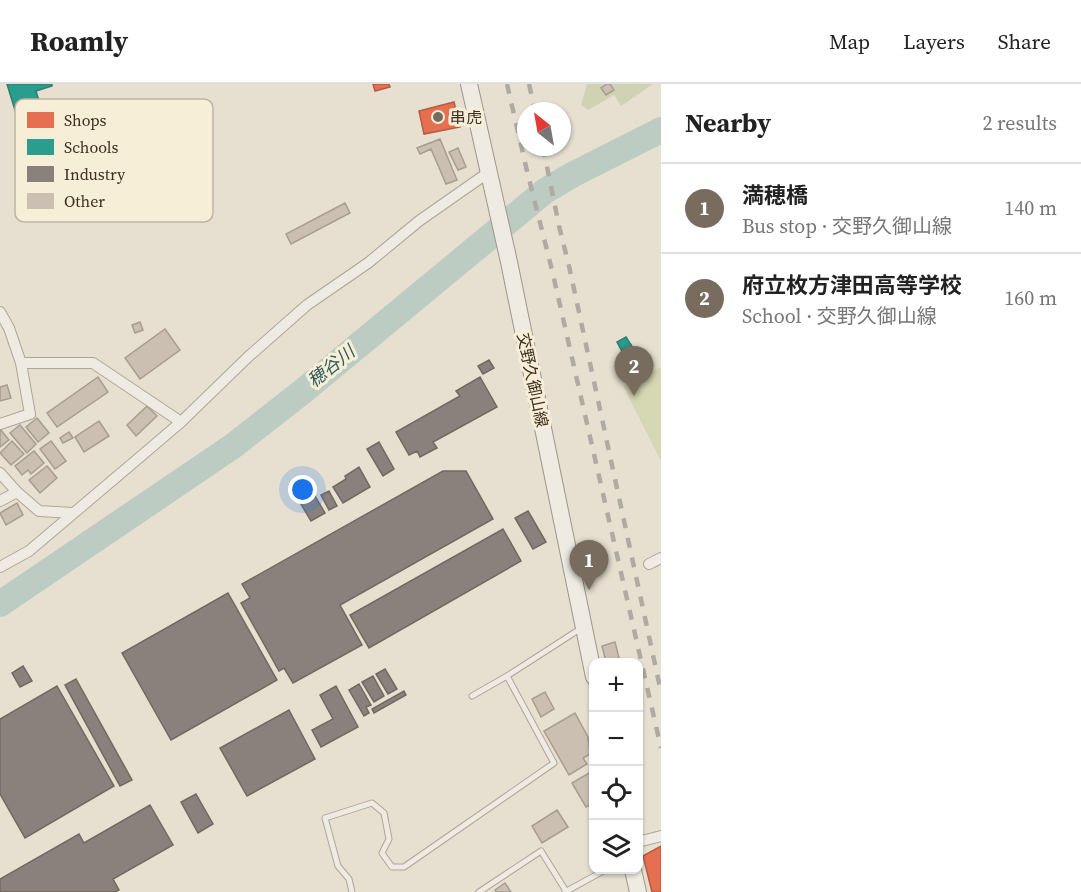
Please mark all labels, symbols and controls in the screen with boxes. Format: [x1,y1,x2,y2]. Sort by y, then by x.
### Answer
text: Roamly [30,22,128,60]
text: Map [829,27,870,56]
text: Layers [903,27,965,56]
text: Share [998,27,1051,56]
legend [15,99,213,222]
north arrow [517,102,571,156]
text: Nearby [685,105,771,141]
place label: 串虎 [450,106,482,128]
text: Shops [64,109,107,131]
text: 2 results [982,109,1057,137]
marker: 串虎 [431,110,445,124]
text: Schools [64,136,119,158]
text: Industry [64,163,126,185]
text: 満穂橋 [742,180,808,210]
text: Other [64,190,105,212]
text: 1 [699,194,710,222]
text: 140 m [1004,194,1057,222]
text: Bus stop · 交野久御山線 [742,212,952,240]
text: 府立枚方津田高等学校 [742,270,962,300]
text: 2 [699,284,710,312]
text: 160 m [1004,284,1057,312]
text: School · 交野久御山線 [742,302,937,330]
street label: 交野久御山線 [512,331,554,429]
water label: 穂谷川 [302,338,361,393]
pin: 2 [614,346,654,396]
your location [288,475,317,504]
pin: 1 [570,540,608,590]
map controls [589,658,643,874]
button: + [589,658,643,712]
button: − [589,712,643,766]
button: locate [589,766,643,820]
button: layers [589,820,643,874]

